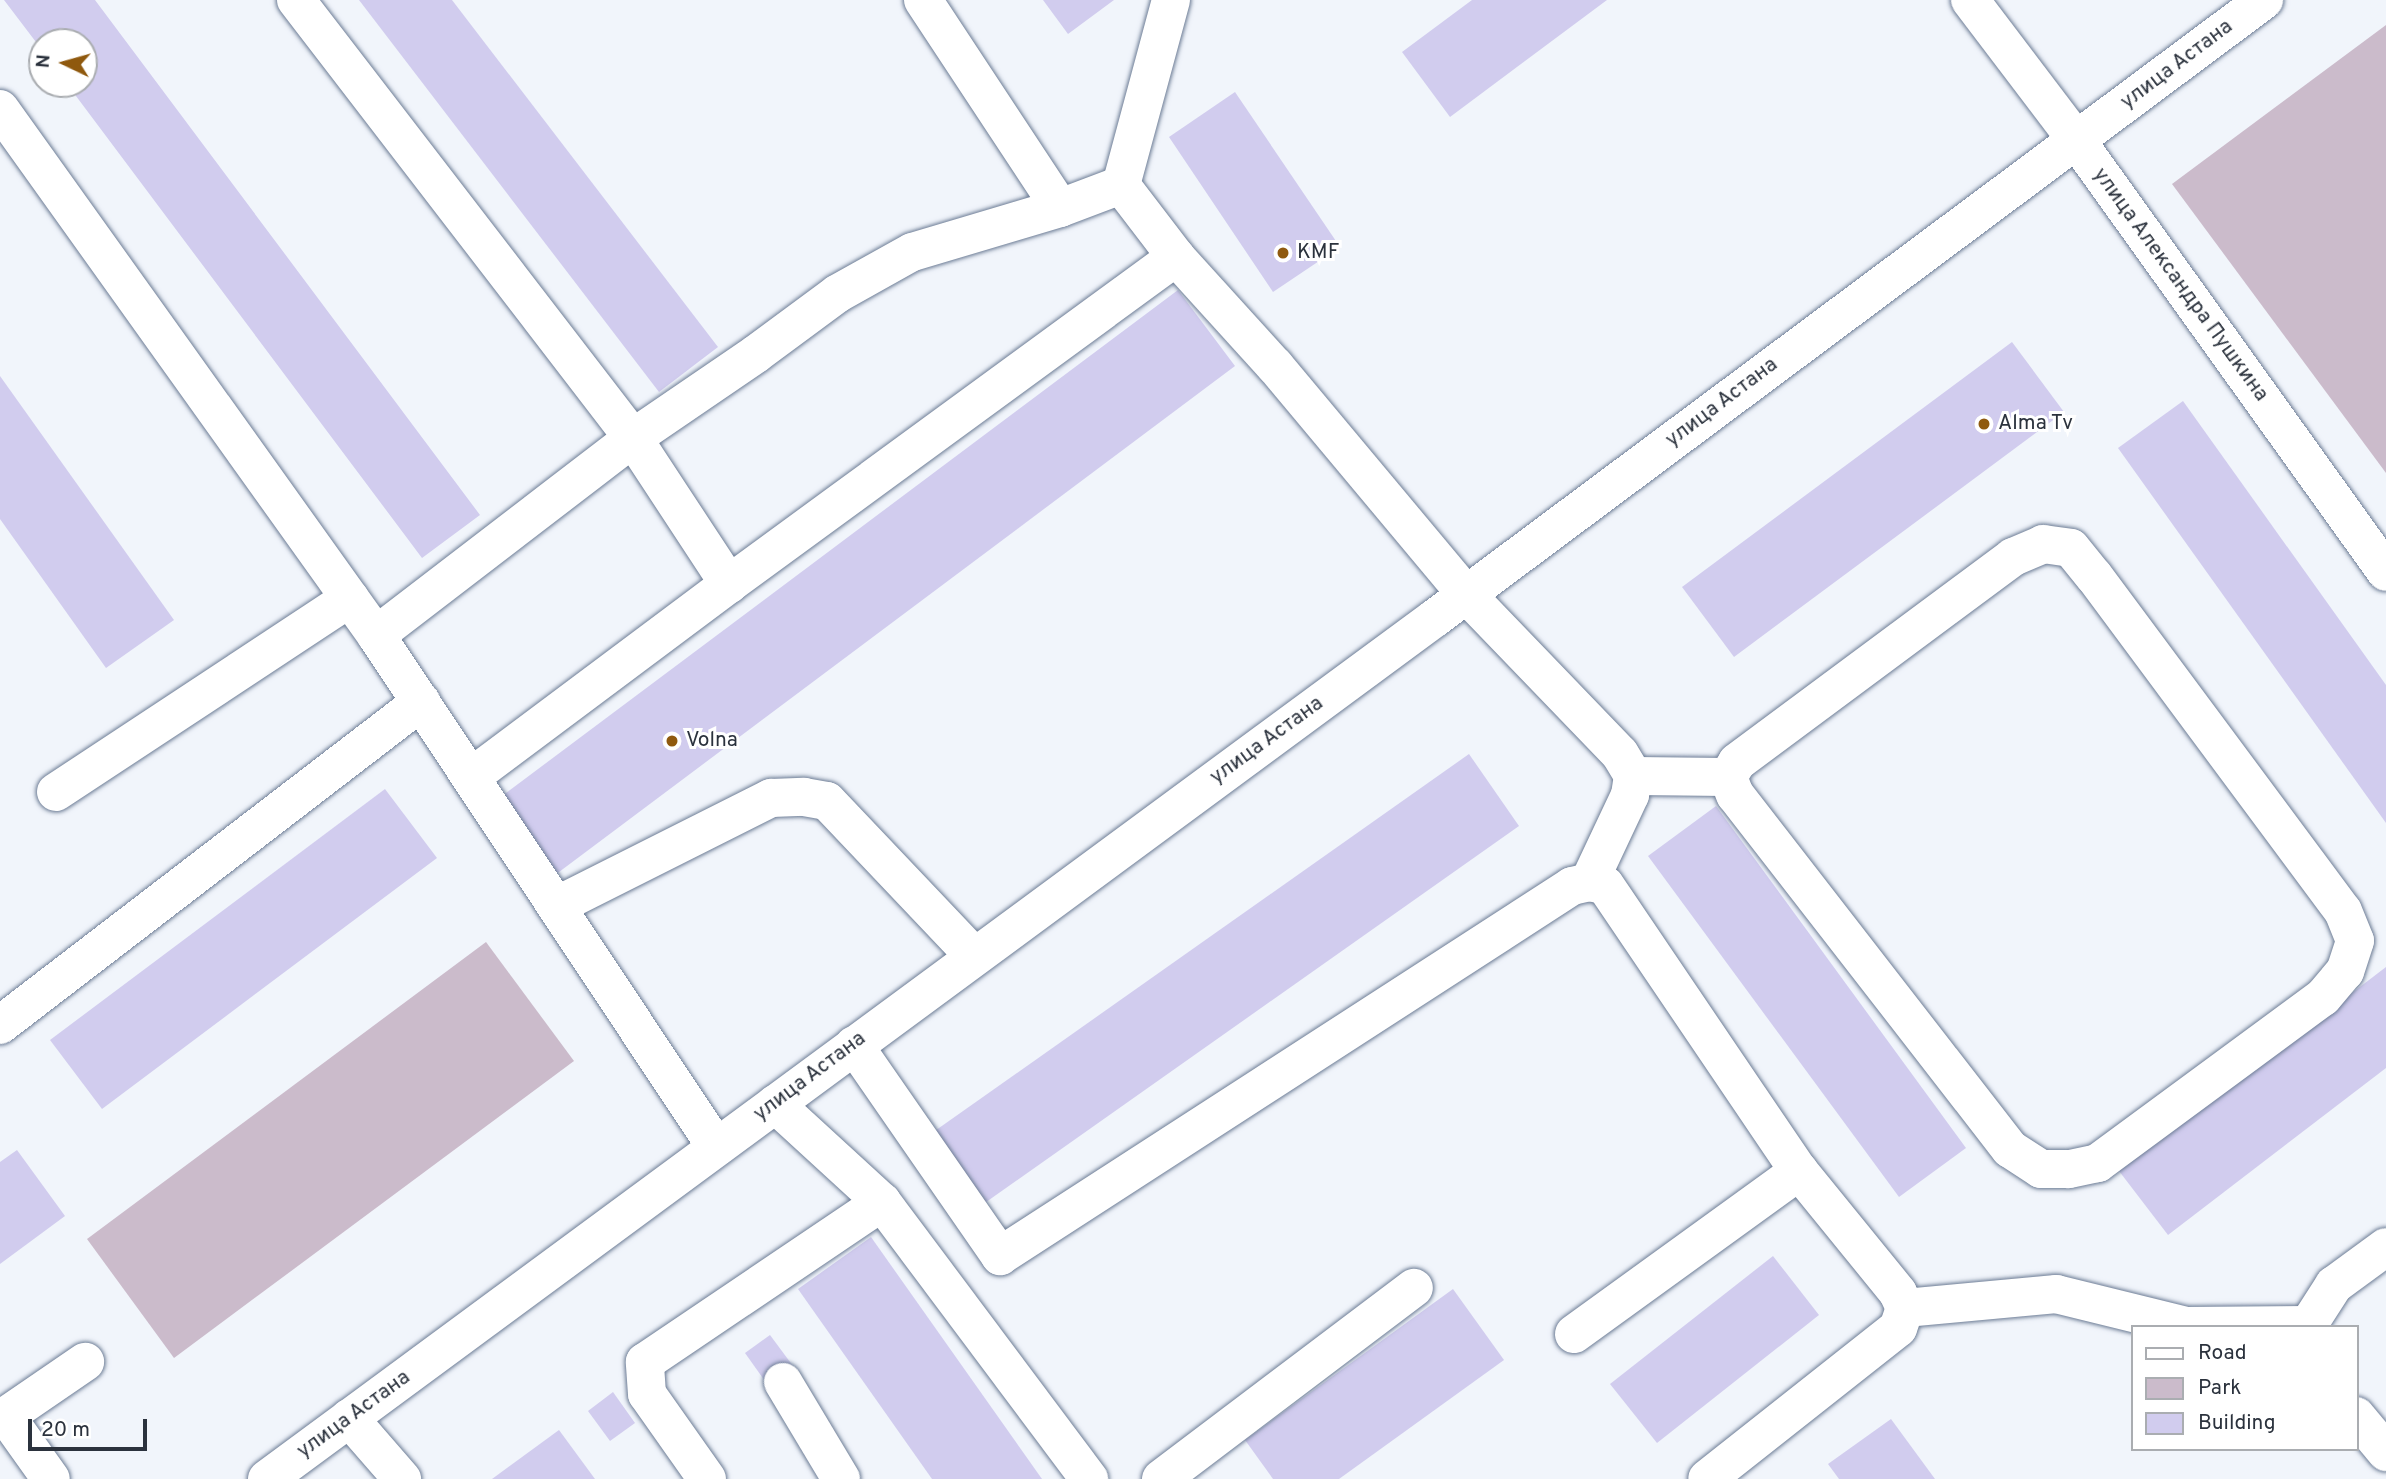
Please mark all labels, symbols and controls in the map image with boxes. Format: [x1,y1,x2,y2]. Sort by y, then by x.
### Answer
street label: улица Астана [2116,14,2238,116]
north arrow [28,28,98,98]
text: N [32,53,57,69]
street label: улица Александра Пушкина [2087,163,2273,407]
place label: KMF [1297,240,1339,266]
marker: KMF [1275,245,1291,261]
street label: улица Астана [1661,352,1783,454]
place label: Alma Tv [1998,411,2074,437]
marker: Alma Tv [1976,416,1992,432]
street label: улица Астана [1205,691,1329,791]
place label: Volna [686,728,738,754]
marker: Volna [664,733,680,749]
street label: улица Астана [749,1026,871,1128]
legend [2130,1325,2358,1451]
text: Road [2198,1340,2247,1367]
street label: улица Астана [292,1365,416,1465]
text: Park [2198,1375,2241,1402]
scale bar [32,1406,150,1450]
text: Building [2198,1410,2276,1437]
text: 20 m [41,1417,90,1444]

